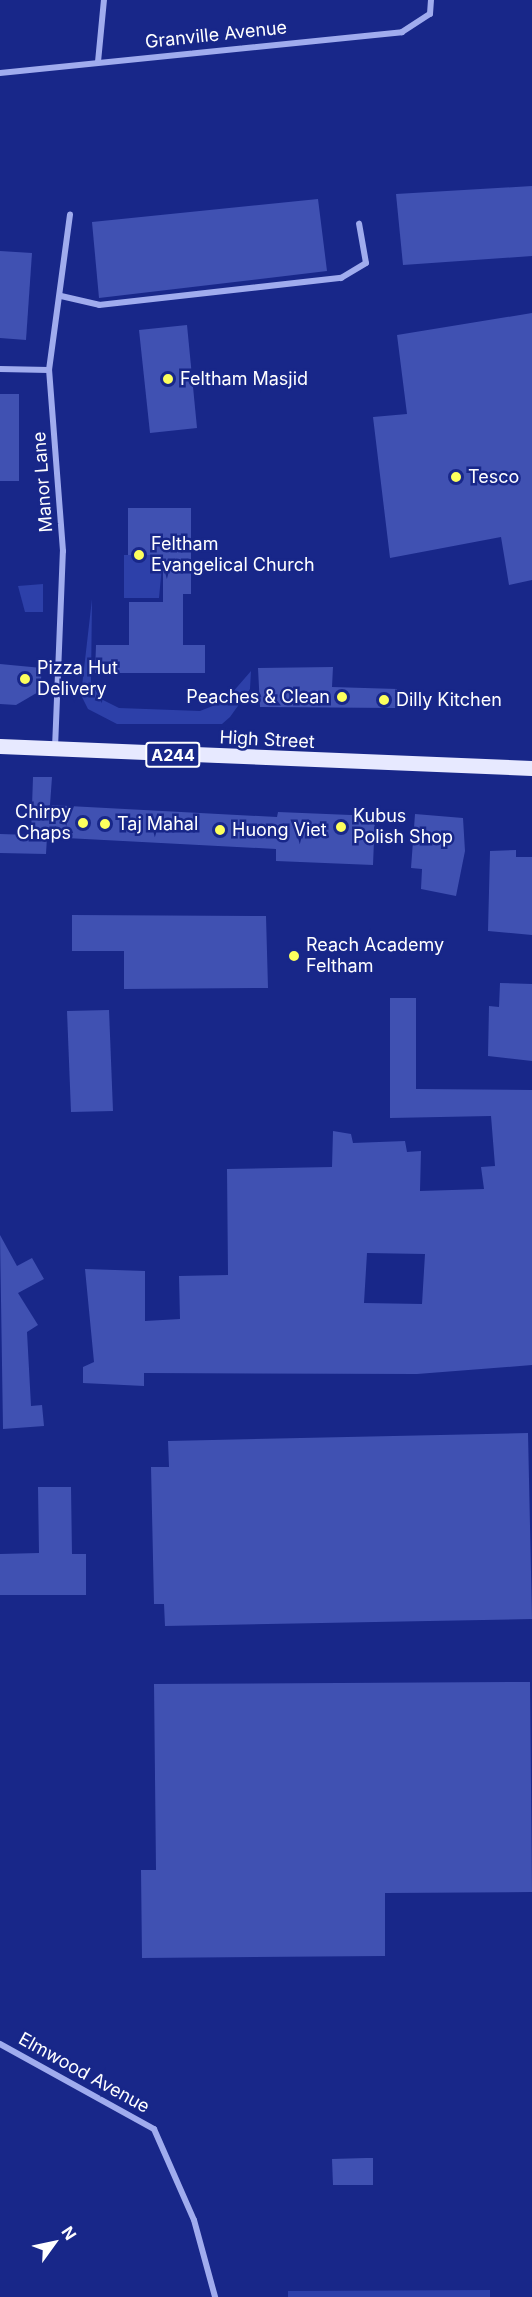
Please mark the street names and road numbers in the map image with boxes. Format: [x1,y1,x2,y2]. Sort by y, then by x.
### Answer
street label: Granville Avenue [144,17,288,53]
street label: Manor Lane [29,431,57,533]
street label: High Street [219,727,315,753]
road number: A244 [144,742,201,768]
street label: Elmwood Avenue [15,2028,153,2118]

